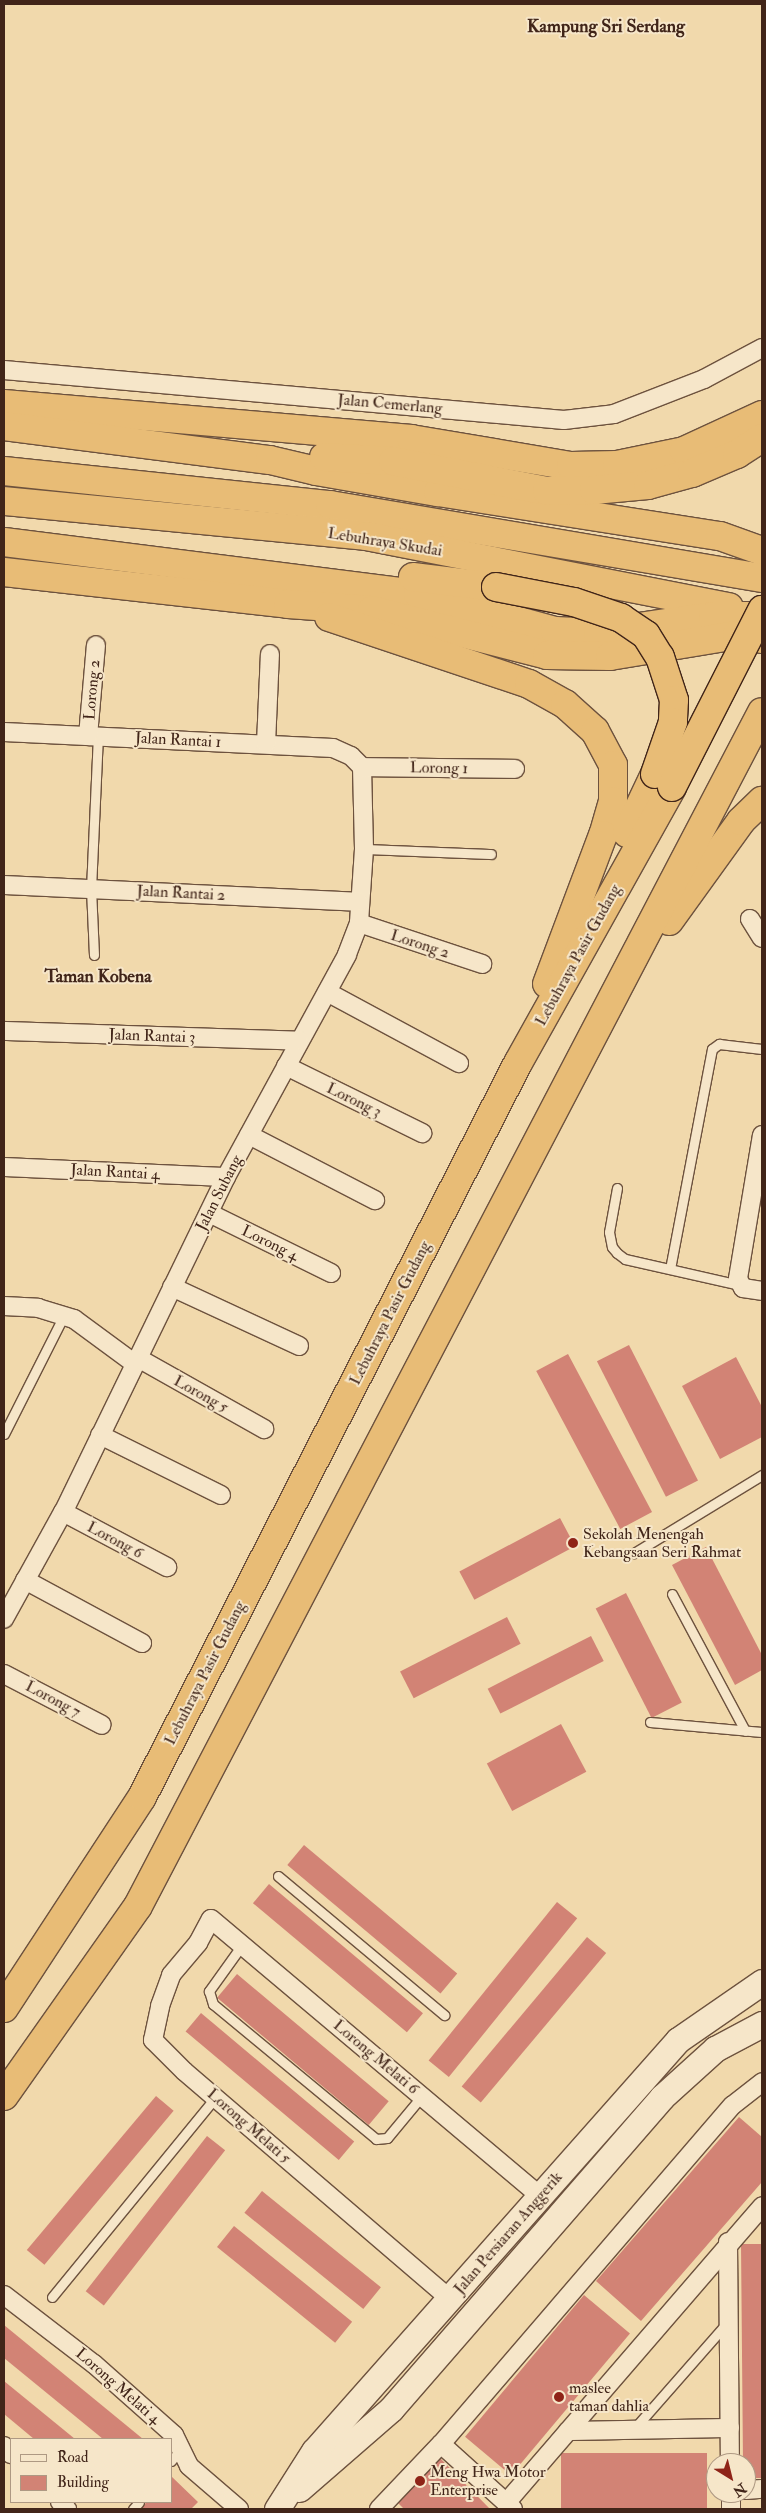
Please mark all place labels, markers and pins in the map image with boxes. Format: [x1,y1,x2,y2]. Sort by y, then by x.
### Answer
place label: Sekolah Menengah Kebangsaan Seri Rahmat [583,1524,741,1562]
marker: Sekolah Menengah Kebangsaan Seri Rahmat [567,1537,579,1549]
place label: maslee taman dahlia [569,2378,649,2416]
marker: maslee taman dahlia [553,2391,565,2403]
place label: Meng Hwa Motor Enterprise [430,2462,546,2500]
marker: Meng Hwa Motor Enterprise [414,2475,426,2487]

